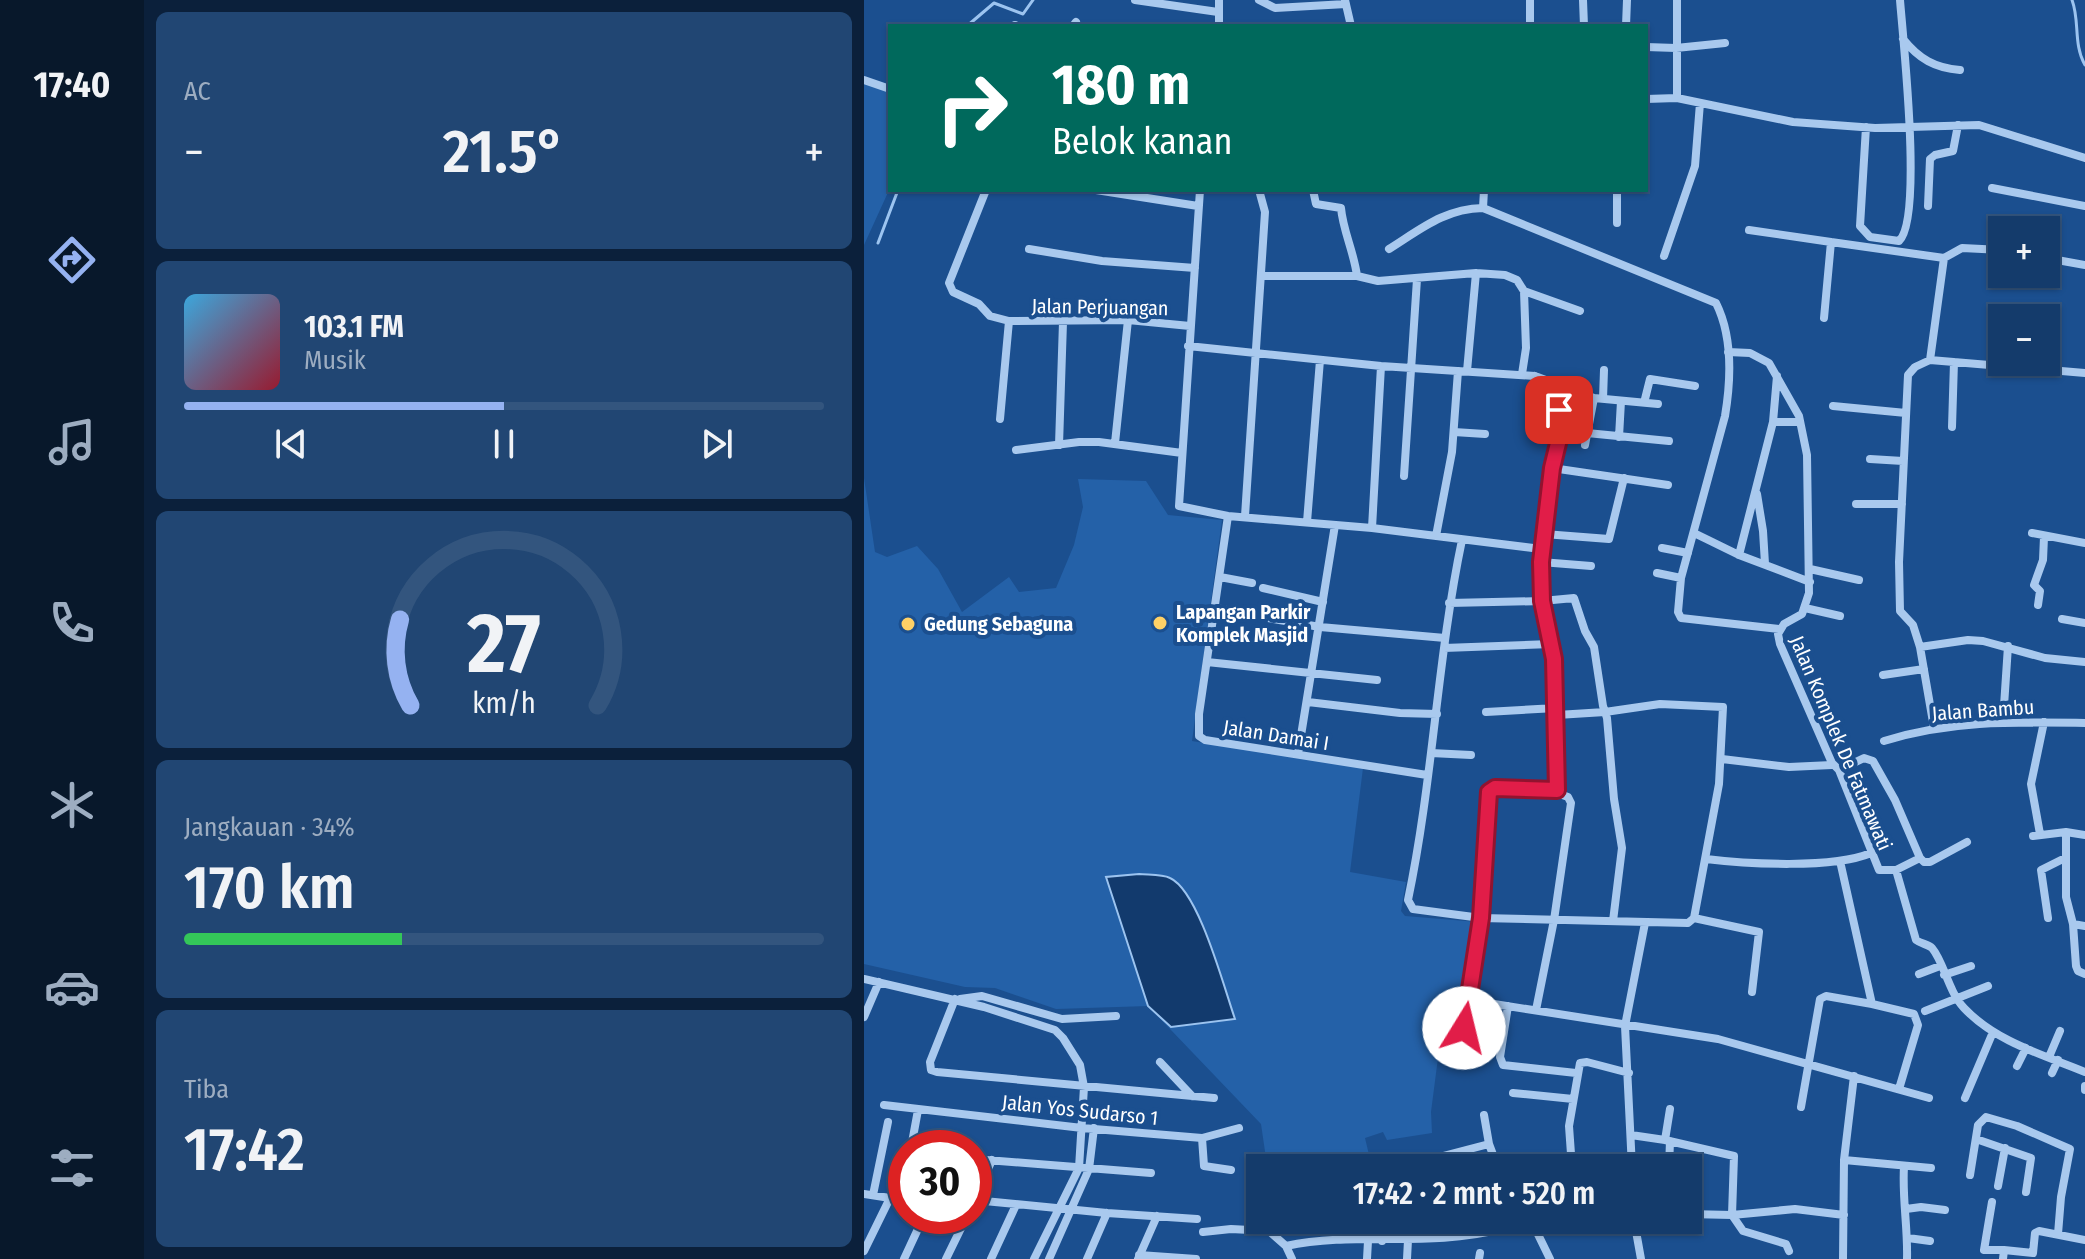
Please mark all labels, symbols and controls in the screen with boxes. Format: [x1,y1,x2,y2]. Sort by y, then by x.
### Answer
text: 180 m [1052,52,1190,119]
icon: right [920,56,1024,160]
text: 17:40 [34,63,110,107]
text: AC [184,76,211,107]
text: 21.5° [443,116,565,188]
text: Belok kanan [1052,120,1232,164]
text: − [184,126,204,179]
text: + [804,126,824,179]
map controls [1988,216,2060,376]
button: + [1988,216,2060,288]
icon: directions [44,232,100,288]
street label: Jalan Perjuangan [1031,294,1169,320]
button: − [1988,304,2060,376]
text: 103.1 FM [304,309,404,345]
text: Musik [304,345,366,376]
pin [1525,376,1593,444]
icon: arrive [1537,388,1581,432]
icon: music [44,414,100,470]
icon: previous [269,422,313,466]
icon: pause [482,422,526,466]
icon: next [695,422,739,466]
text: 27 [466,593,541,693]
icon: phone [44,595,100,651]
place label: Lapangan Parkir Komplek Masjid [1176,600,1311,647]
place label: Gedung Sebaguna [924,612,1073,636]
marker: Lapangan Parkir Komplek Masjid [1151,614,1169,632]
marker: Gedung Sebaguna [899,615,917,633]
street label: Jalan Komplek De Fatmawati [1785,632,1897,854]
text: km/h [472,686,536,721]
street label: Jalan Bambu [1931,694,2035,726]
street label: Jalan Damai I [1221,715,1331,755]
icon: climate [44,777,100,833]
text: Jangkauan · 34% [184,812,355,843]
text: 170 km [184,852,355,924]
icon: car [44,959,100,1015]
position arrow [1422,986,1506,1070]
text: Tiba [184,1074,229,1105]
street label: Jalan Yos Sudarso 1 [1001,1090,1159,1130]
text: 17:42 [184,1114,305,1186]
speed limit sign: 30 [888,1130,992,1234]
icon: filters [44,1140,100,1196]
text: 17:42 · 2 mnt · 520 m [1353,1176,1595,1212]

